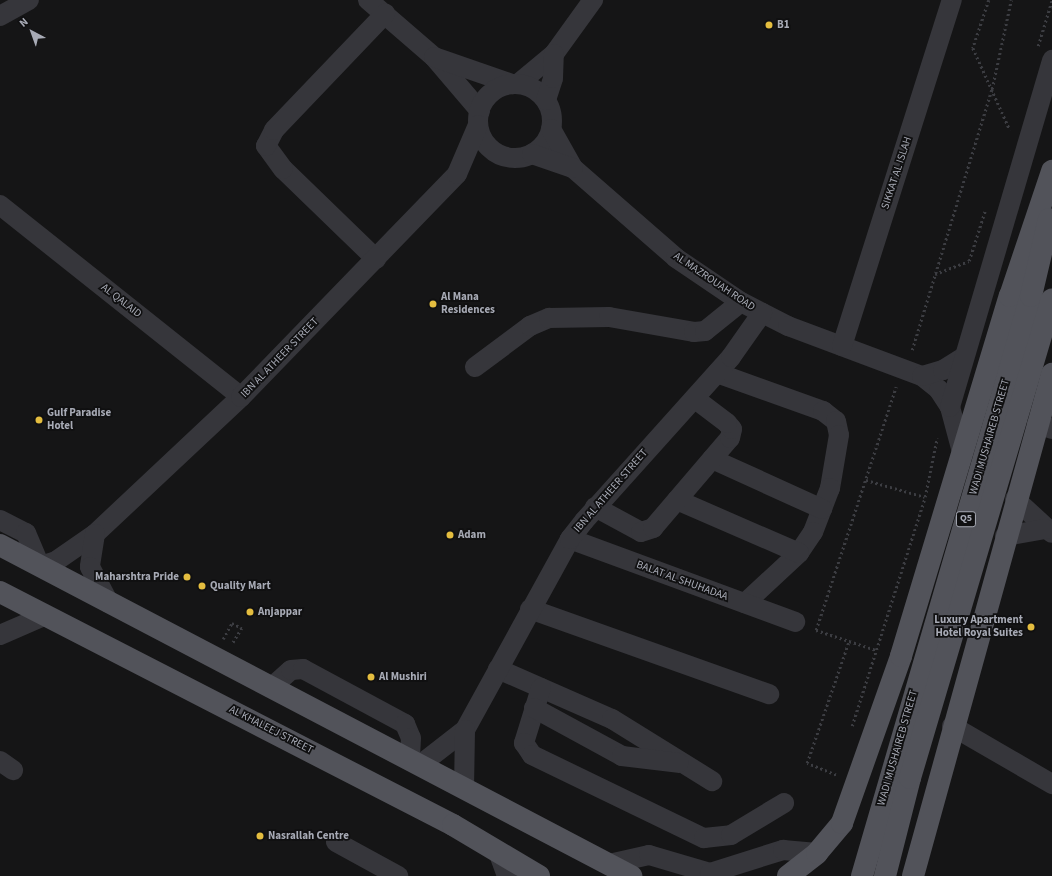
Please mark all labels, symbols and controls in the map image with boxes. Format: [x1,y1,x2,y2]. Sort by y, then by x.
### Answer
north arrow [12,12,52,52]
text: N [16,15,31,31]
place label: B1 [777,18,789,32]
marker: B1 [764,20,774,30]
street label: SIKKAT AL ISLAH [879,135,915,211]
street label: AL MAZROUAH ROAD [671,250,757,314]
street label: AL QALAID [98,281,144,321]
place label: Al Mana Residences [441,291,495,317]
marker: Al Mana Residences [428,299,438,309]
street label: IBN AL ATHEER STREET [238,315,322,401]
street label: WADI MUSHAIREB STREET [967,378,1013,496]
place label: Gulf Paradise Hotel [47,407,111,433]
marker: Gulf Paradise Hotel [34,415,44,425]
street label: IBN AL ATHEER STREET [571,447,651,535]
road number: Q5 [955,511,977,527]
place label: Adam [458,528,486,542]
marker: Adam [445,530,455,540]
street label: BALAT AL SHUHADAA [634,558,730,604]
place label: Maharshtra Pride [95,570,179,584]
marker: Maharshtra Pride [182,572,192,582]
place label: Quality Mart [210,579,271,593]
marker: Quality Mart [197,581,207,591]
place label: Anjappar [258,605,302,619]
marker: Anjappar [245,607,255,617]
place label: Luxury Apartment Hotel Royal Suites [934,614,1023,640]
marker: Luxury Apartment Hotel Royal Suites [1026,622,1036,632]
place label: Al Mushiri [379,670,427,684]
marker: Al Mushiri [366,672,376,682]
street label: WADI MUSHAIREB STREET [875,689,921,807]
street label: AL KHALEEJ STREET [227,703,315,757]
place label: Nasrallah Centre [268,829,349,843]
marker: Nasrallah Centre [255,831,265,841]

